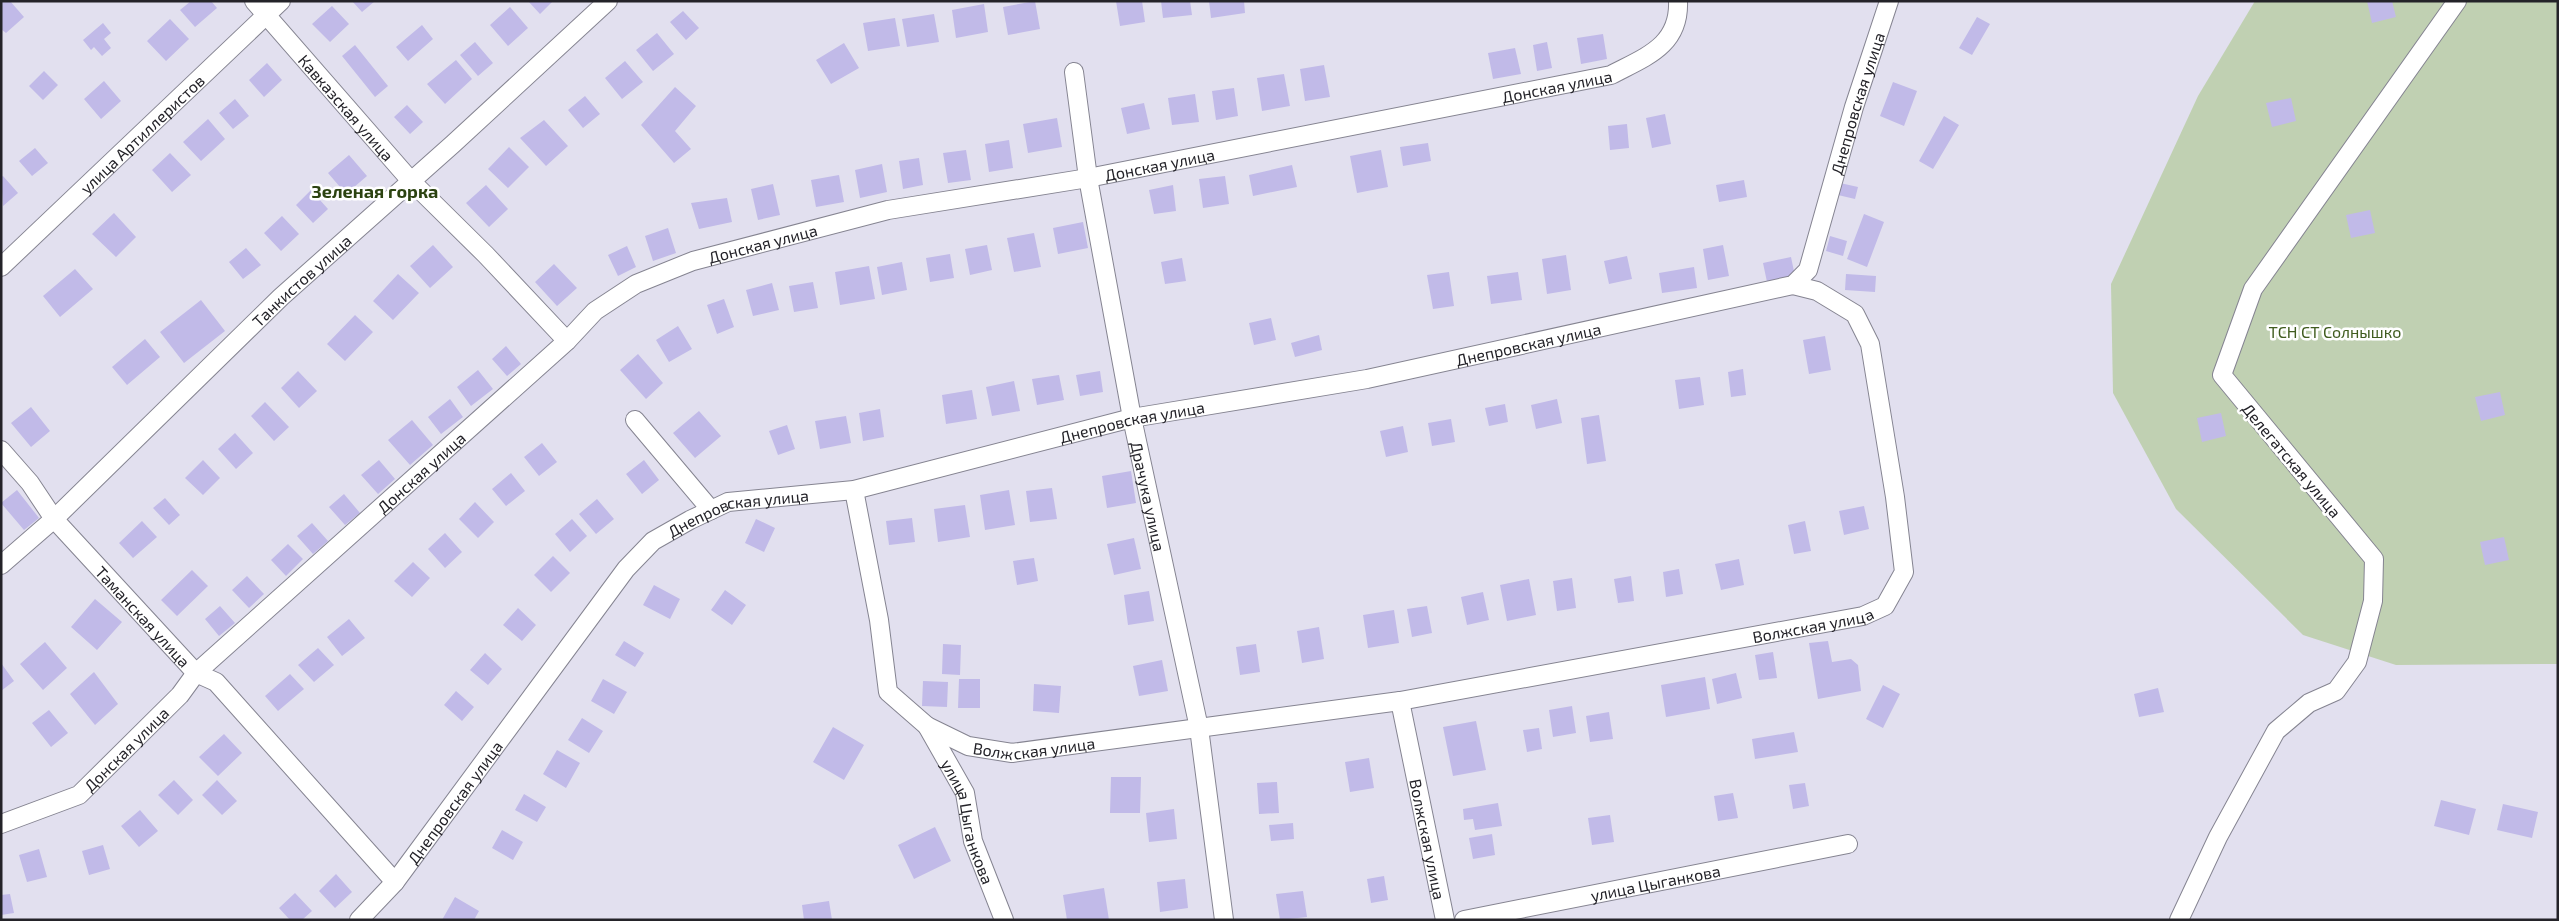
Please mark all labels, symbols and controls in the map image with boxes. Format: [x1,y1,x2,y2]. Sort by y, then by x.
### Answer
street label: Днепровская улица [1826,30,1888,177]
street label: Кавказская улица [295,50,398,164]
street label: Донская улица [1500,66,1614,106]
street label: улица Артиллеристов [76,70,208,197]
street label: Донская улица [1103,144,1216,184]
district label: Зеленая горка [312,180,438,202]
street label: Донская улица [706,219,819,266]
street label: Танкистов улица [248,230,355,330]
street label: Днепровская улица [1454,318,1603,369]
park label: ТСН СТ Солнышко [2269,322,2401,341]
street label: Днепровская улица [1057,397,1206,446]
street label: Делегатская улица [2238,399,2345,522]
street label: Донская улица [373,428,469,516]
street label: Драчука улица [1128,440,1170,553]
street label: Днепровская улица [664,485,810,540]
street label: Таманская улица [92,561,195,670]
street label: Волжская улица [1751,603,1876,646]
street label: Донская улица [79,703,172,795]
street label: Волжская улица [972,732,1096,763]
street label: Днепровская улица [403,737,506,867]
street label: улица Цыганкова [937,755,998,887]
street label: Волжская улица [1407,777,1450,901]
street label: улица Цыганкова [1589,860,1722,905]

